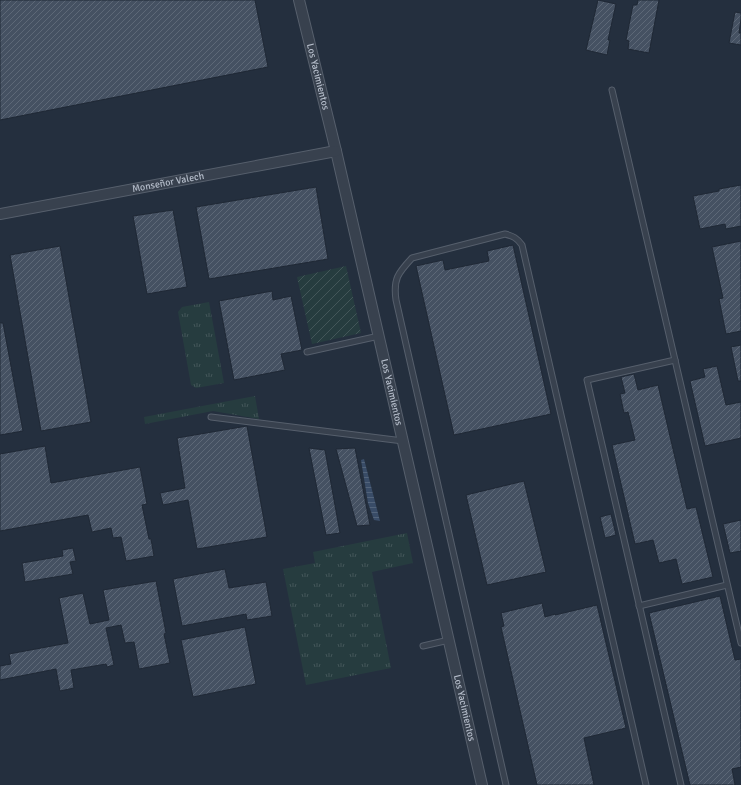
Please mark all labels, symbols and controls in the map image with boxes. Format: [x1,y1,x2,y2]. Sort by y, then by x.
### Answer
street label: Los Yacimientos [304,42,332,112]
street label: Monseñor Valech [131,170,205,195]
street label: Los Yacimientos [378,358,405,427]
street label: Los Yacimientos [451,673,478,743]

